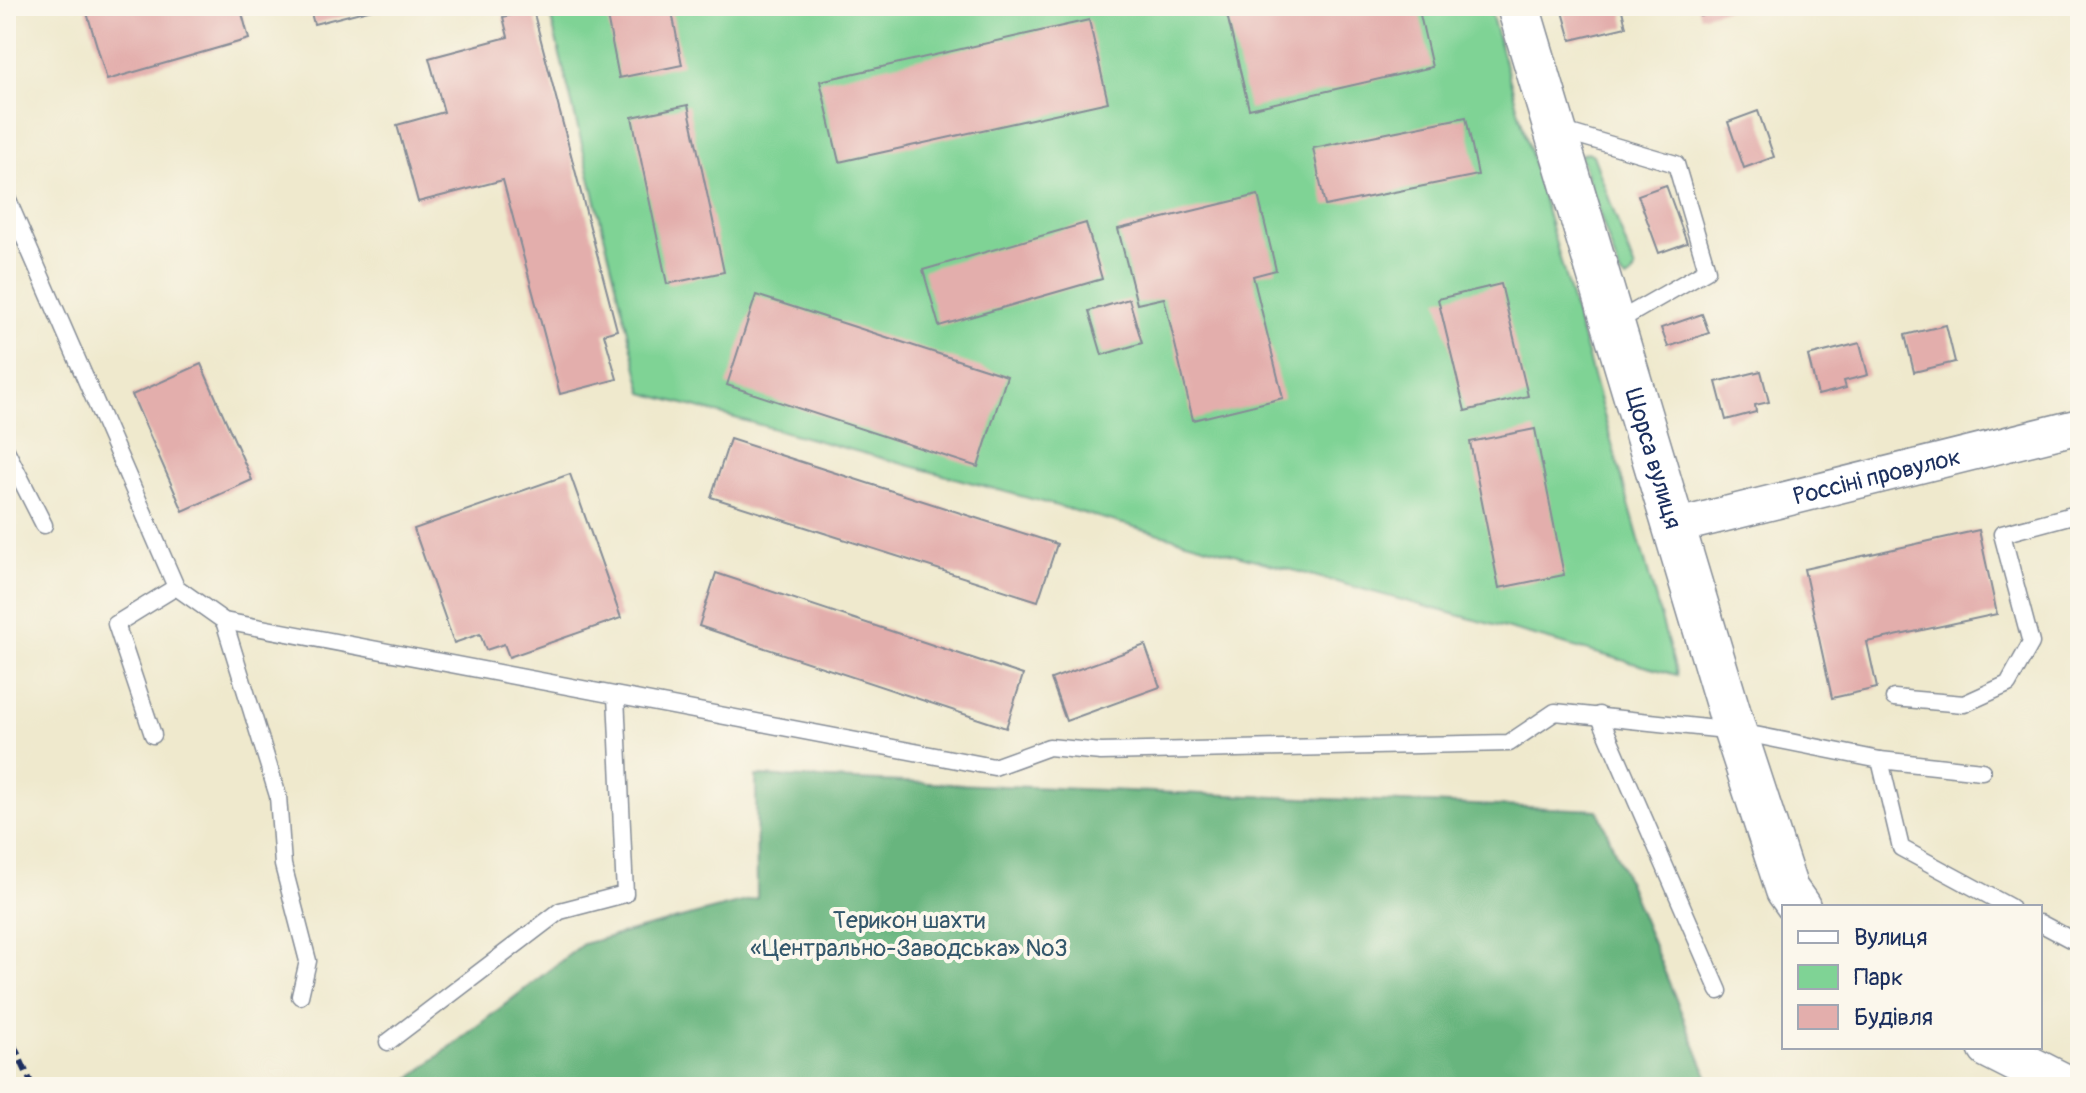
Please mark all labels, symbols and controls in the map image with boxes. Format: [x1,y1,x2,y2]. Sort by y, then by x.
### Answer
street label: Щорса вулиця [1619,384,1688,532]
street label: Россіні провулок [1790,442,1963,511]
legend [1782,905,2042,1049]
park label: Терикон шахти «Центрально-Заводська» №3 [750,906,1068,963]
text: Вулиця [1854,923,1927,952]
text: Парк [1854,963,1903,992]
text: Будівля [1854,1003,1933,1032]

